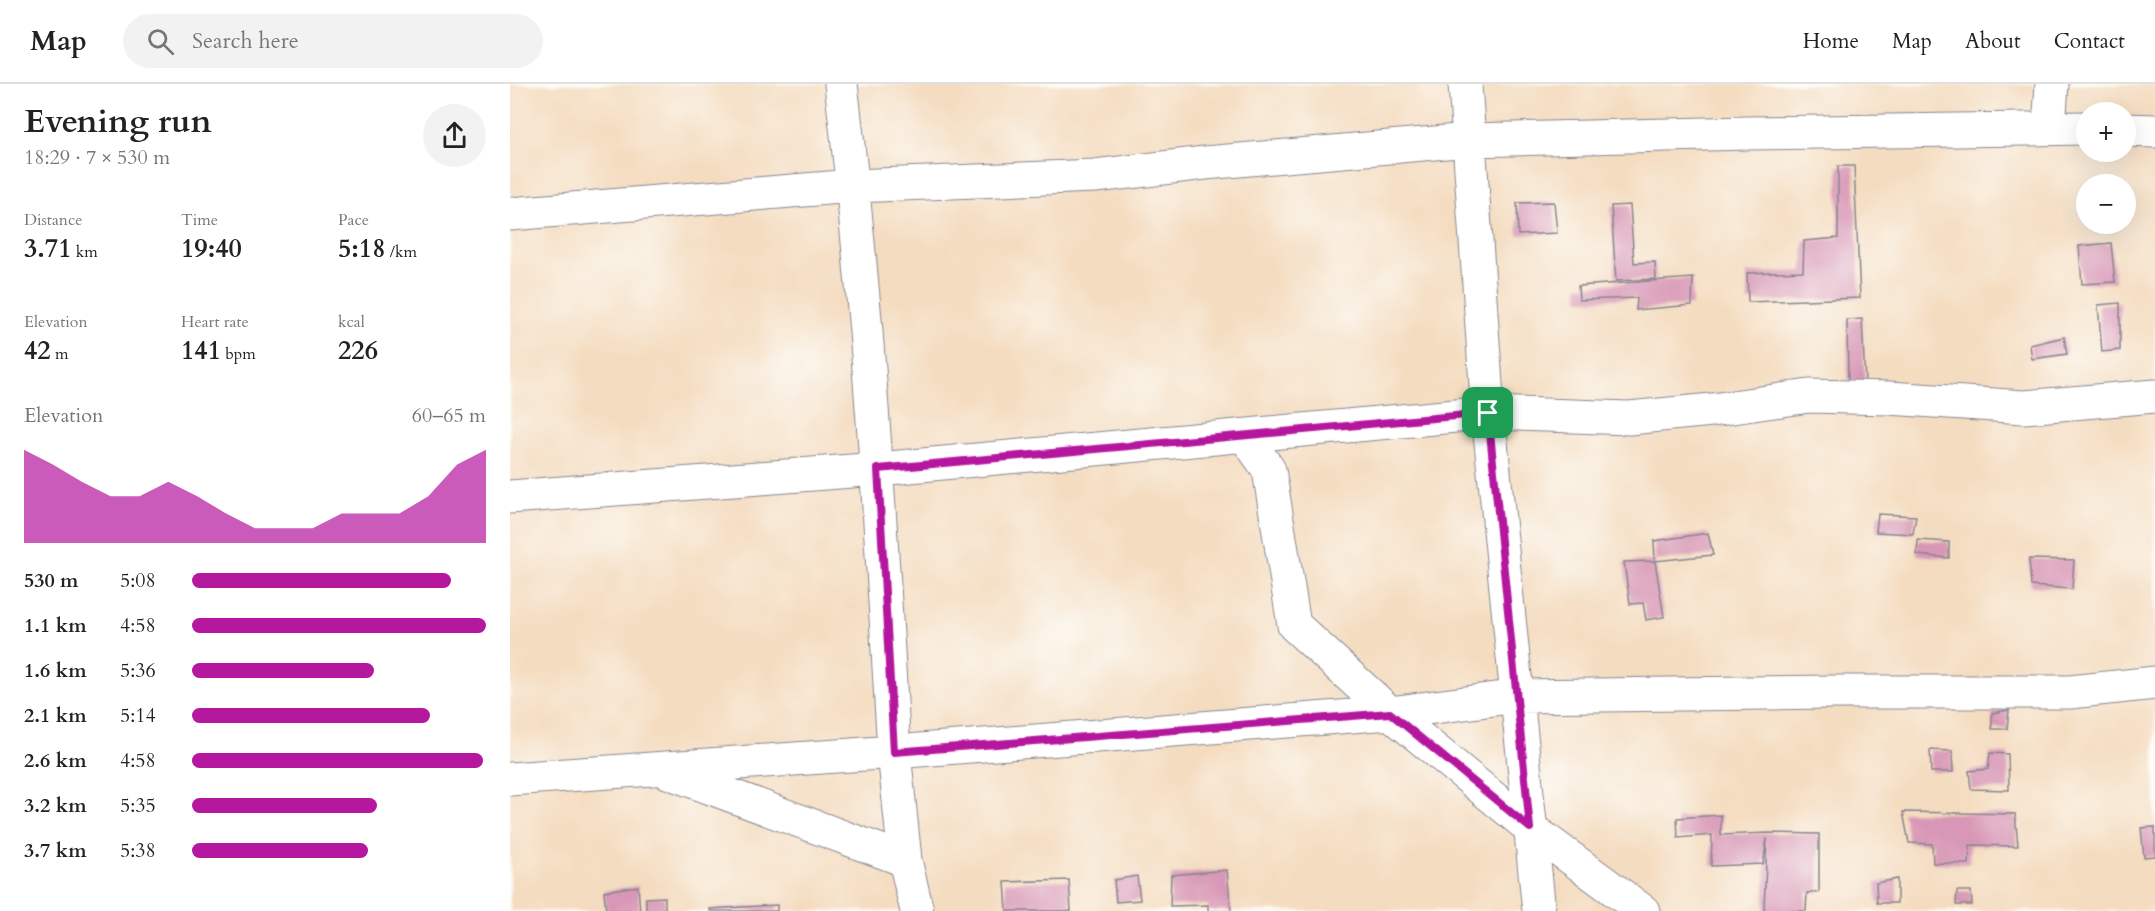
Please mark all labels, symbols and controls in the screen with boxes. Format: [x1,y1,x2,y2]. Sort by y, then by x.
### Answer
search box [123,14,543,68]
text: Map [30,22,87,60]
icon: search [144,25,177,58]
text: Search here [192,26,299,56]
text: Home [1803,27,1859,56]
text: Map [1892,27,1932,56]
text: About [1965,27,2021,56]
text: Contact [2054,27,2125,56]
text: Evening run [24,99,212,144]
map controls [2076,102,2136,234]
button: + [2076,102,2136,162]
button: share [423,104,486,167]
text: 18:29 · 7 × 530 m [24,144,170,171]
button: − [2076,174,2136,234]
text: Distance [24,209,82,231]
text: Time [181,209,218,231]
text: Pace [338,209,369,231]
text: 3.71 [24,231,72,266]
text: 19:40 [181,231,242,266]
text: 5:18 [338,231,386,266]
text: km [72,241,98,263]
text: /km [386,241,417,263]
text: Elevation [24,311,88,333]
text: Heart rate [181,311,249,333]
text: kcal [338,311,365,333]
text: 42 [24,333,51,368]
text: 141 [181,333,221,368]
text: 226 [338,333,378,368]
text: m [51,343,68,365]
text: bpm [221,343,256,365]
pin [1462,387,1513,438]
icon: arrive [1471,396,1504,429]
text: Elevation [24,402,103,429]
text: 60–65 m [412,402,486,429]
text: 530 m [24,567,79,594]
text: 5:08 [120,567,156,594]
text: 1.1 km [24,612,87,639]
text: 4:58 [120,612,156,639]
text: 1.6 km [24,657,87,684]
text: 5:36 [120,657,156,684]
text: 2.1 km [24,702,87,729]
text: 5:14 [120,702,156,729]
text: 2.6 km [24,747,87,774]
text: 4:58 [120,747,156,774]
text: 3.2 km [24,792,87,819]
text: 5:35 [120,792,156,819]
text: 3.7 km [24,837,87,864]
text: 5:38 [120,837,156,864]

